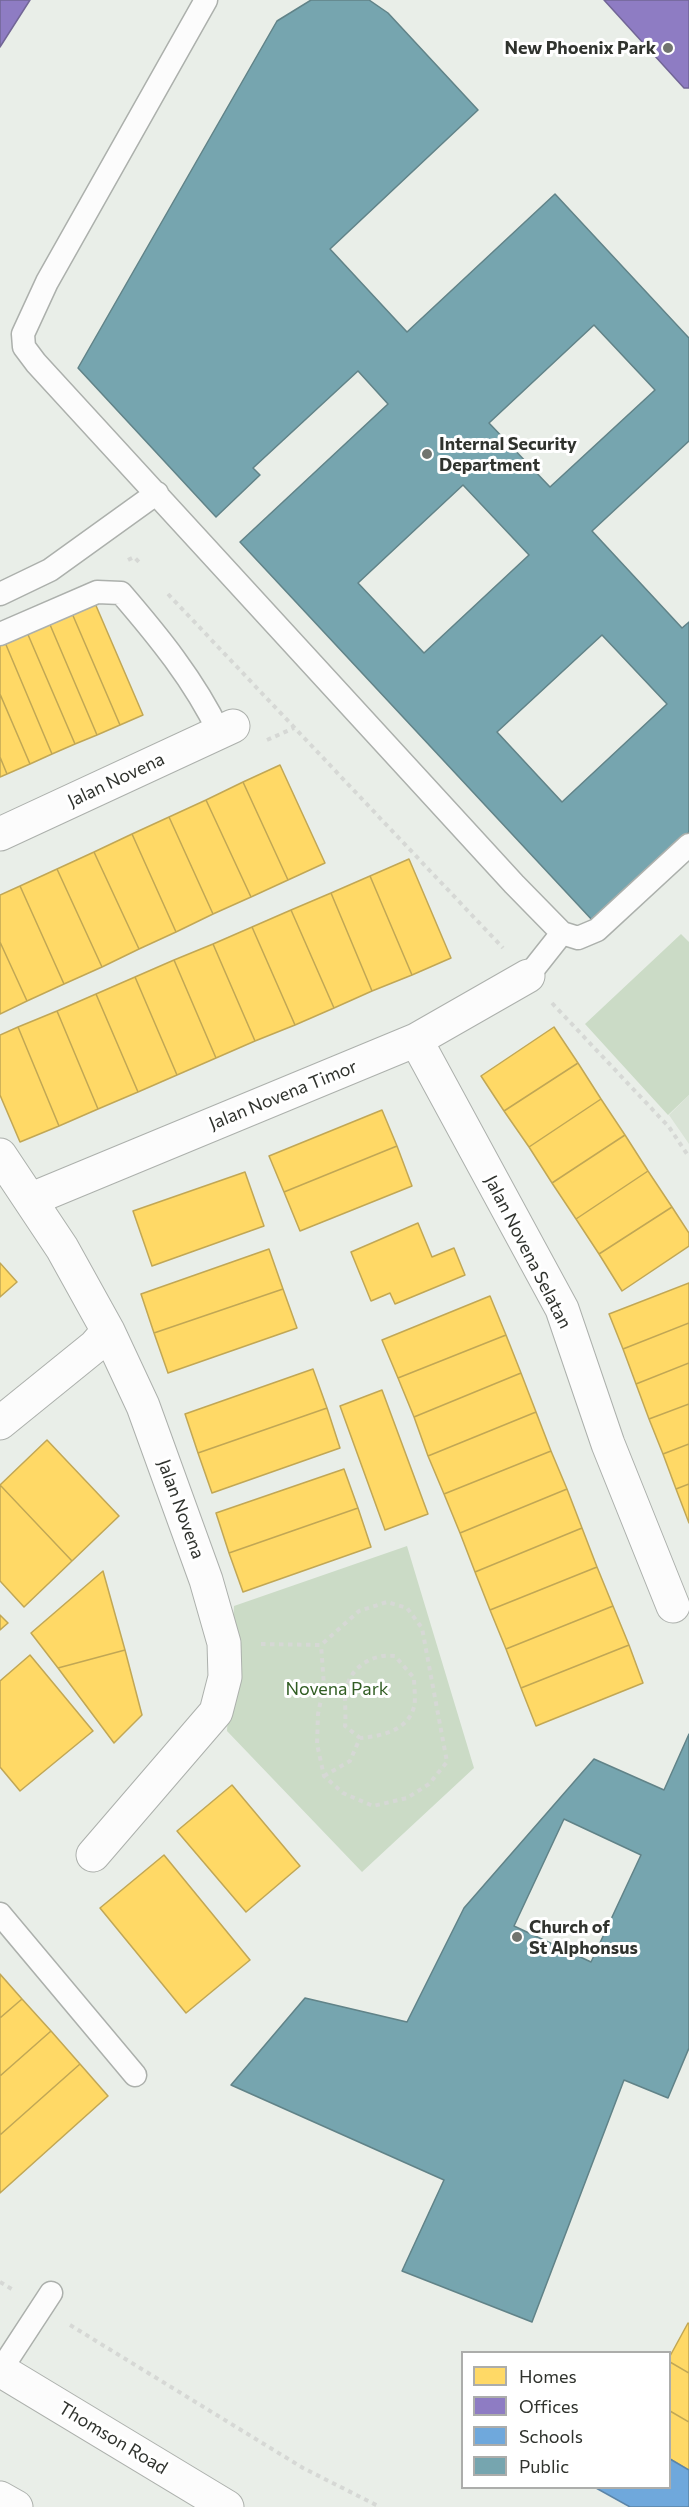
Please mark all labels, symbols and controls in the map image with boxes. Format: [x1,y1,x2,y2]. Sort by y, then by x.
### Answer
place label: New Phoenix Park [505,37,656,59]
marker: New Phoenix Park [661,41,675,55]
place label: Internal Security Department [439,433,577,476]
marker: Internal Security Department [420,447,434,461]
street label: Jalan Novena [64,748,168,812]
street label: Jalan Novena Timor [206,1055,360,1135]
street label: Jalan Novena Selatan [480,1172,576,1332]
street label: Jalan Novena [153,1456,209,1562]
park label: Novena Park [285,1678,389,1700]
place label: Church of St Alphonsus [529,1916,638,1958]
marker: Church of St Alphonsus [510,1930,524,1944]
legend [461,2351,671,2489]
text: Homes [519,2365,577,2387]
text: Offices [519,2395,579,2417]
street label: Thomson Road [55,2397,171,2479]
text: Schools [519,2425,583,2447]
text: Public [519,2455,569,2477]

